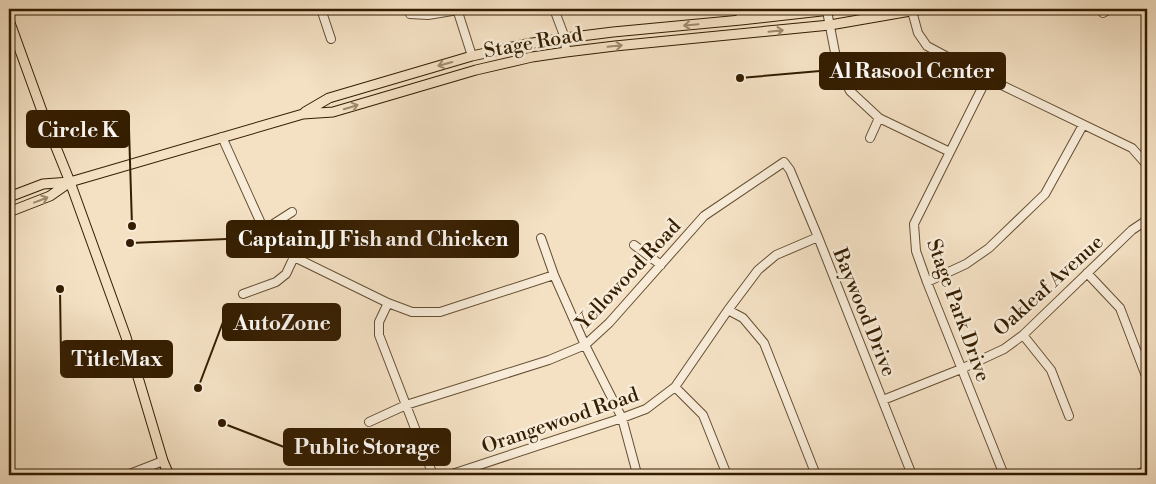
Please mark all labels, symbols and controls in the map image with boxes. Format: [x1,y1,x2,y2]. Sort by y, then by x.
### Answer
one-way arrow [684,20,700,30]
street label: Stage Road [482,22,585,64]
one-way arrow [768,26,784,36]
one-way arrow [606,41,622,51]
callout: Al Rasool Center [820,53,1005,89]
one-way arrow [437,59,453,69]
text: Al Rasool Center [828,59,995,85]
one-way arrow [342,101,358,111]
callout: Circle K [27,111,129,147]
text: Circle K [37,118,120,144]
one-way arrow [33,195,48,204]
street label: Yellowood Road [571,214,687,336]
callout: Captain JJ Fish and Chicken [227,221,518,257]
text: Captain JJ Fish and Chicken [238,227,508,253]
street label: Oakleaf Avenue [989,230,1109,342]
street label: Stage Park Drive [920,236,995,385]
street label: Baywood Drive [826,244,901,380]
callout: AutoZone [223,304,340,340]
text: AutoZone [232,311,331,337]
callout: TitleMax [61,341,172,377]
text: TitleMax [71,347,163,373]
street label: Orangewood Road [479,383,643,460]
callout: Public Storage [284,429,450,465]
text: Public Storage [294,435,440,461]

